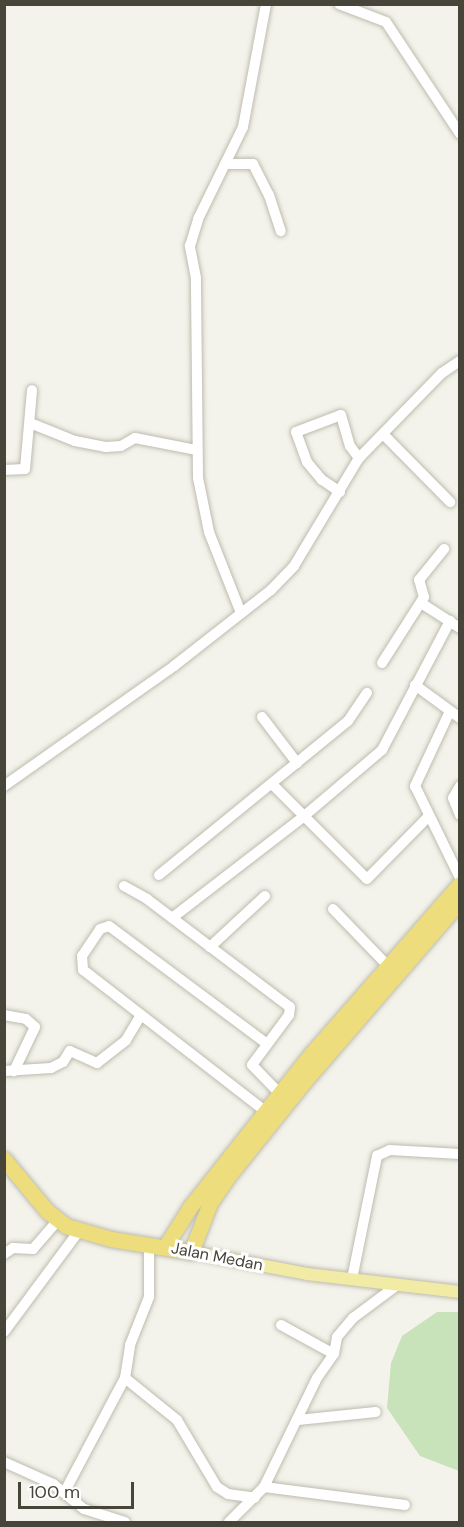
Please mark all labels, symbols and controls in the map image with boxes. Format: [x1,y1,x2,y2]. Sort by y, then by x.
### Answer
street label: Jalan Medan [170,1239,264,1275]
scale bar [21,1470,136,1508]
text: 100 m [29,1480,80,1504]

